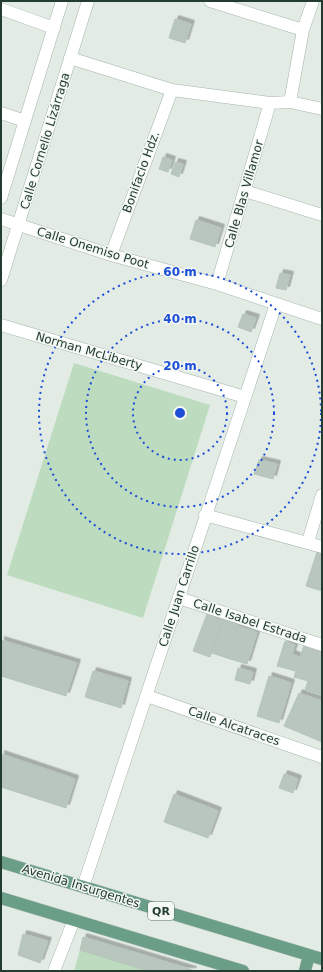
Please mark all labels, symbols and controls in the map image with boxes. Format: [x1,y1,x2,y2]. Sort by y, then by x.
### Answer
street label: Calle Cornelio Lizárraga [17,71,73,211]
street label: Bonifacio Hdz. [120,129,162,215]
street label: Calle Blas Villamor [222,138,266,250]
street label: Calle Onemiso Poot [35,224,151,272]
text: 60 m [163,265,197,279]
text: 40 m [163,312,197,326]
street label: Norman McLiberty [34,329,144,373]
text: 20 m [163,359,197,373]
centre of rings [173,406,187,420]
street label: Calle Juan Carrillo [156,543,202,649]
street label: Calle Isabel Estrada [191,596,309,646]
street label: Calle Alcatraces [186,704,282,748]
street label: Avenida Insurgentes [20,861,142,911]
road number: QR [148,902,174,920]

